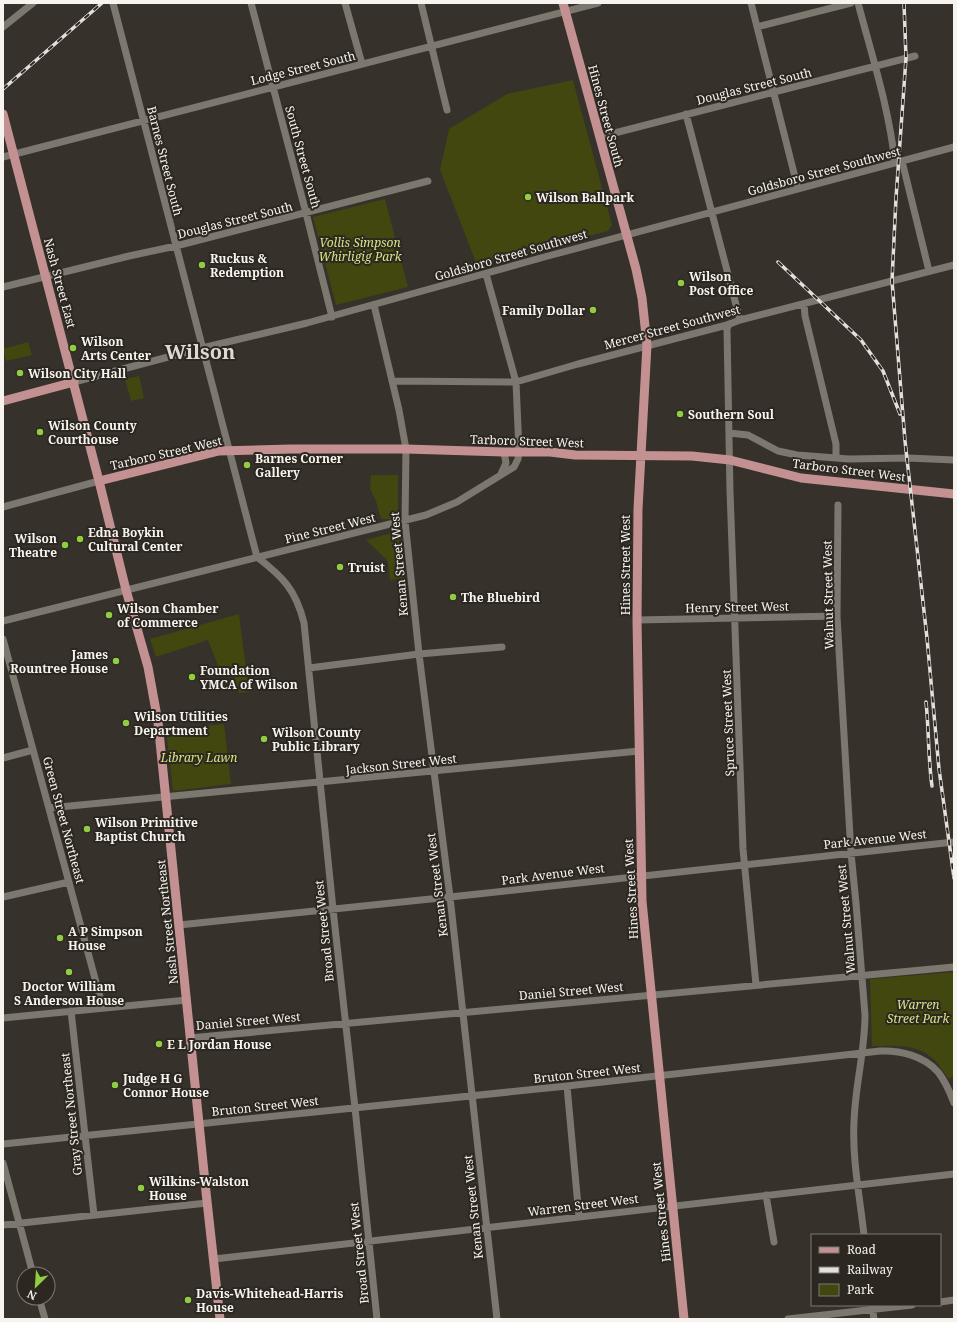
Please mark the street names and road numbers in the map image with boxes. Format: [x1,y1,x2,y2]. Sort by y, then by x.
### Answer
street label: Lodge Street South [249,47,357,89]
street label: Hines Street South [584,63,628,170]
street label: Douglas Street South [695,63,814,109]
street label: Barnes Street South [143,104,187,218]
street label: South Street South [281,104,325,211]
street label: Goldsboro Street Southwest [746,142,902,200]
street label: Douglas Street South [176,197,295,243]
street label: Goldsboro Street Southwest [433,225,589,285]
street label: Nash Street East [40,236,80,330]
street label: Mercer Street Southwest [602,301,742,353]
street label: Tarboro Street West [470,431,584,451]
street label: Tarboro Street West [109,432,223,474]
street label: Tarboro Street West [791,455,907,485]
street label: Pine Street West [283,509,377,547]
street label: Kenan Street West [386,511,412,617]
street label: Hines Street West [617,515,634,615]
street label: Walnut Street West [819,540,837,650]
street label: Henry Street West [685,598,789,616]
street label: Spruce Street West [718,669,738,777]
street label: Jackson Street West [344,750,457,778]
street label: Green Street Northeast [39,755,89,885]
street label: Park Avenue West [823,825,927,853]
street label: Kenan Street West [422,832,452,938]
street label: Hines Street West [620,838,642,940]
street label: Nash Street Northeast [152,859,182,985]
street label: Park Avenue West [500,859,606,889]
street label: Walnut Street West [833,864,859,974]
street label: Broad Street West [310,879,338,983]
street label: Daniel Street West [518,978,624,1004]
street label: Daniel Street West [195,1008,301,1034]
street label: Gray Street Northeast [56,1052,86,1176]
street label: Bruton Street West [533,1059,641,1087]
street label: Bruton Street West [211,1092,319,1120]
street label: Kenan Street West [459,1154,487,1260]
street label: Hines Street West [647,1161,675,1263]
street label: Warren Street West [527,1190,639,1220]
street label: Broad Street West [345,1201,373,1305]

